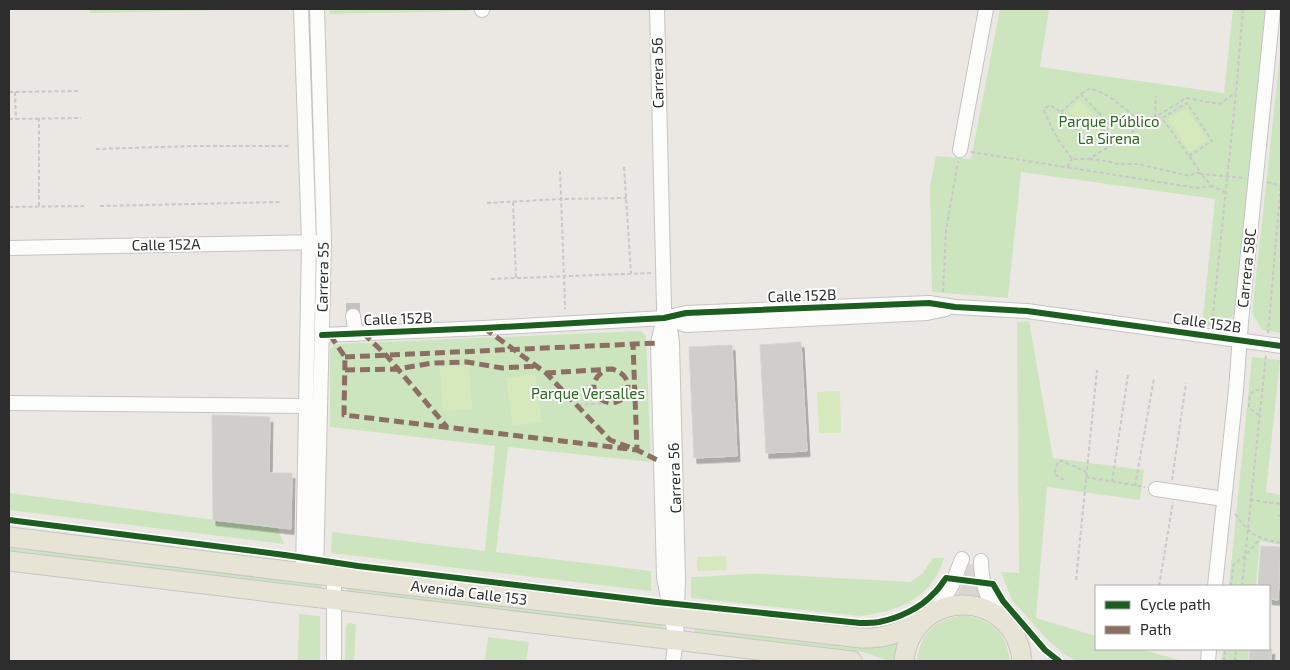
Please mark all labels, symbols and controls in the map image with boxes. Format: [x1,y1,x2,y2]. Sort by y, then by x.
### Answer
street label: Carrera 56 [647,37,667,109]
park label: Parque Público La Sirena [1058,112,1160,147]
street label: Carrera 58C [1233,227,1259,309]
street label: Calle 152A [131,234,201,254]
street label: Carrera 55 [312,242,332,312]
street label: Calle 152B [767,285,837,305]
street label: Calle 152B [363,308,433,328]
street label: Calle 152B [1172,308,1242,336]
park label: Parque Versalles [531,384,645,402]
street label: Carrera 56 [664,442,684,514]
street label: Avenida Calle 153 [410,576,528,608]
legend [1095,585,1270,650]
text: Cycle path [1140,595,1211,613]
text: Path [1140,620,1171,638]

